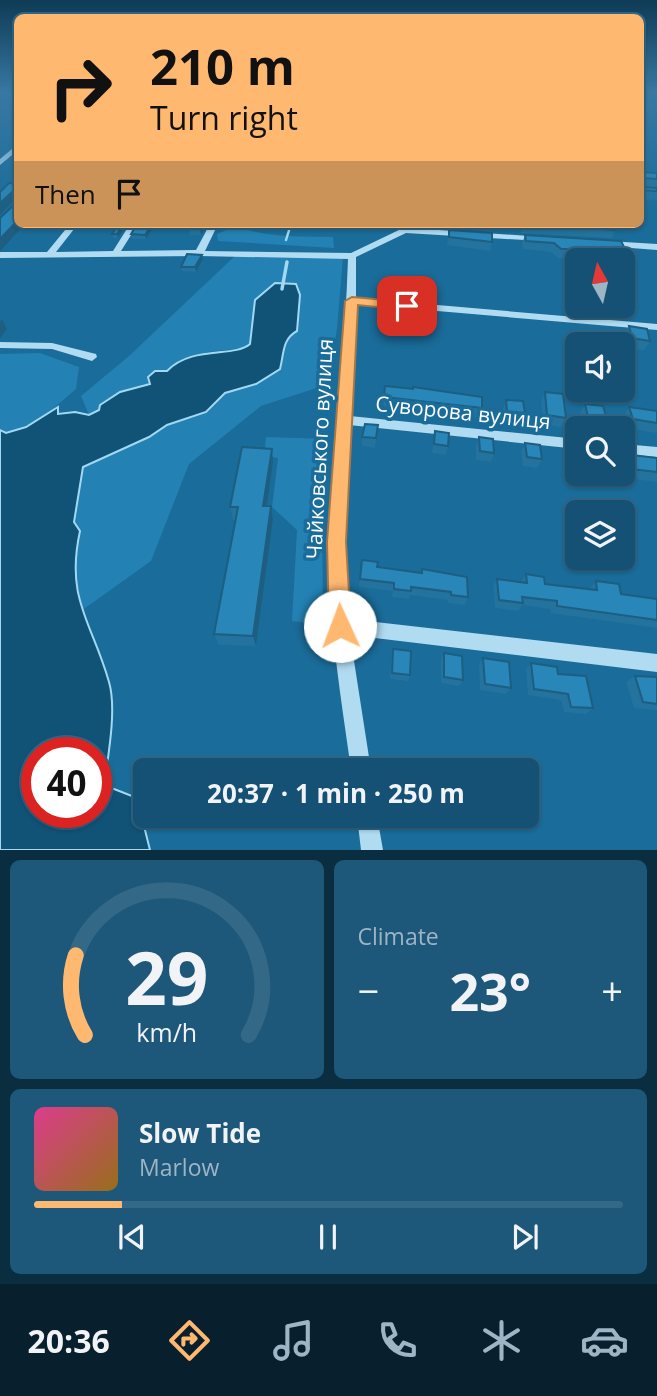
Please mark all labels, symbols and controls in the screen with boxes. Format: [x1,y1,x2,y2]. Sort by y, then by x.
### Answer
text: 210 m [150,33,295,99]
icon: right [35,42,126,133]
text: Turn right [150,96,298,139]
icon: arrive [110,175,148,213]
text: Then [35,176,96,212]
north arrow [565,248,635,318]
map controls [565,248,635,570]
pin [377,276,437,336]
icon: arrive [388,287,426,325]
button: sound [565,332,635,402]
street label: Чайковського вулиця [299,338,339,560]
street label: Суворова вулиця [374,389,552,435]
button: search [565,416,635,486]
button: layers [565,500,635,570]
position arrow [303,589,377,663]
speed limit sign: 40 [21,737,112,828]
text: 20:37 · 1 min · 250 m [207,775,465,811]
text: Climate [358,920,439,952]
text: 29 [125,928,208,1027]
text: 23° [449,955,531,1026]
text: − [358,964,379,1016]
text: + [601,964,623,1016]
text: km/h [136,1015,197,1049]
text: Slow Tide [139,1115,261,1151]
text: Marlow [139,1151,219,1183]
icon: previous [113,1218,151,1256]
icon: pause [309,1218,347,1256]
icon: next [506,1218,544,1256]
icon: directions [165,1316,214,1365]
icon: music [269,1316,318,1365]
icon: phone [373,1316,422,1365]
icon: climate [477,1316,526,1365]
icon: car [580,1316,629,1365]
text: 20:36 [27,1319,110,1362]

